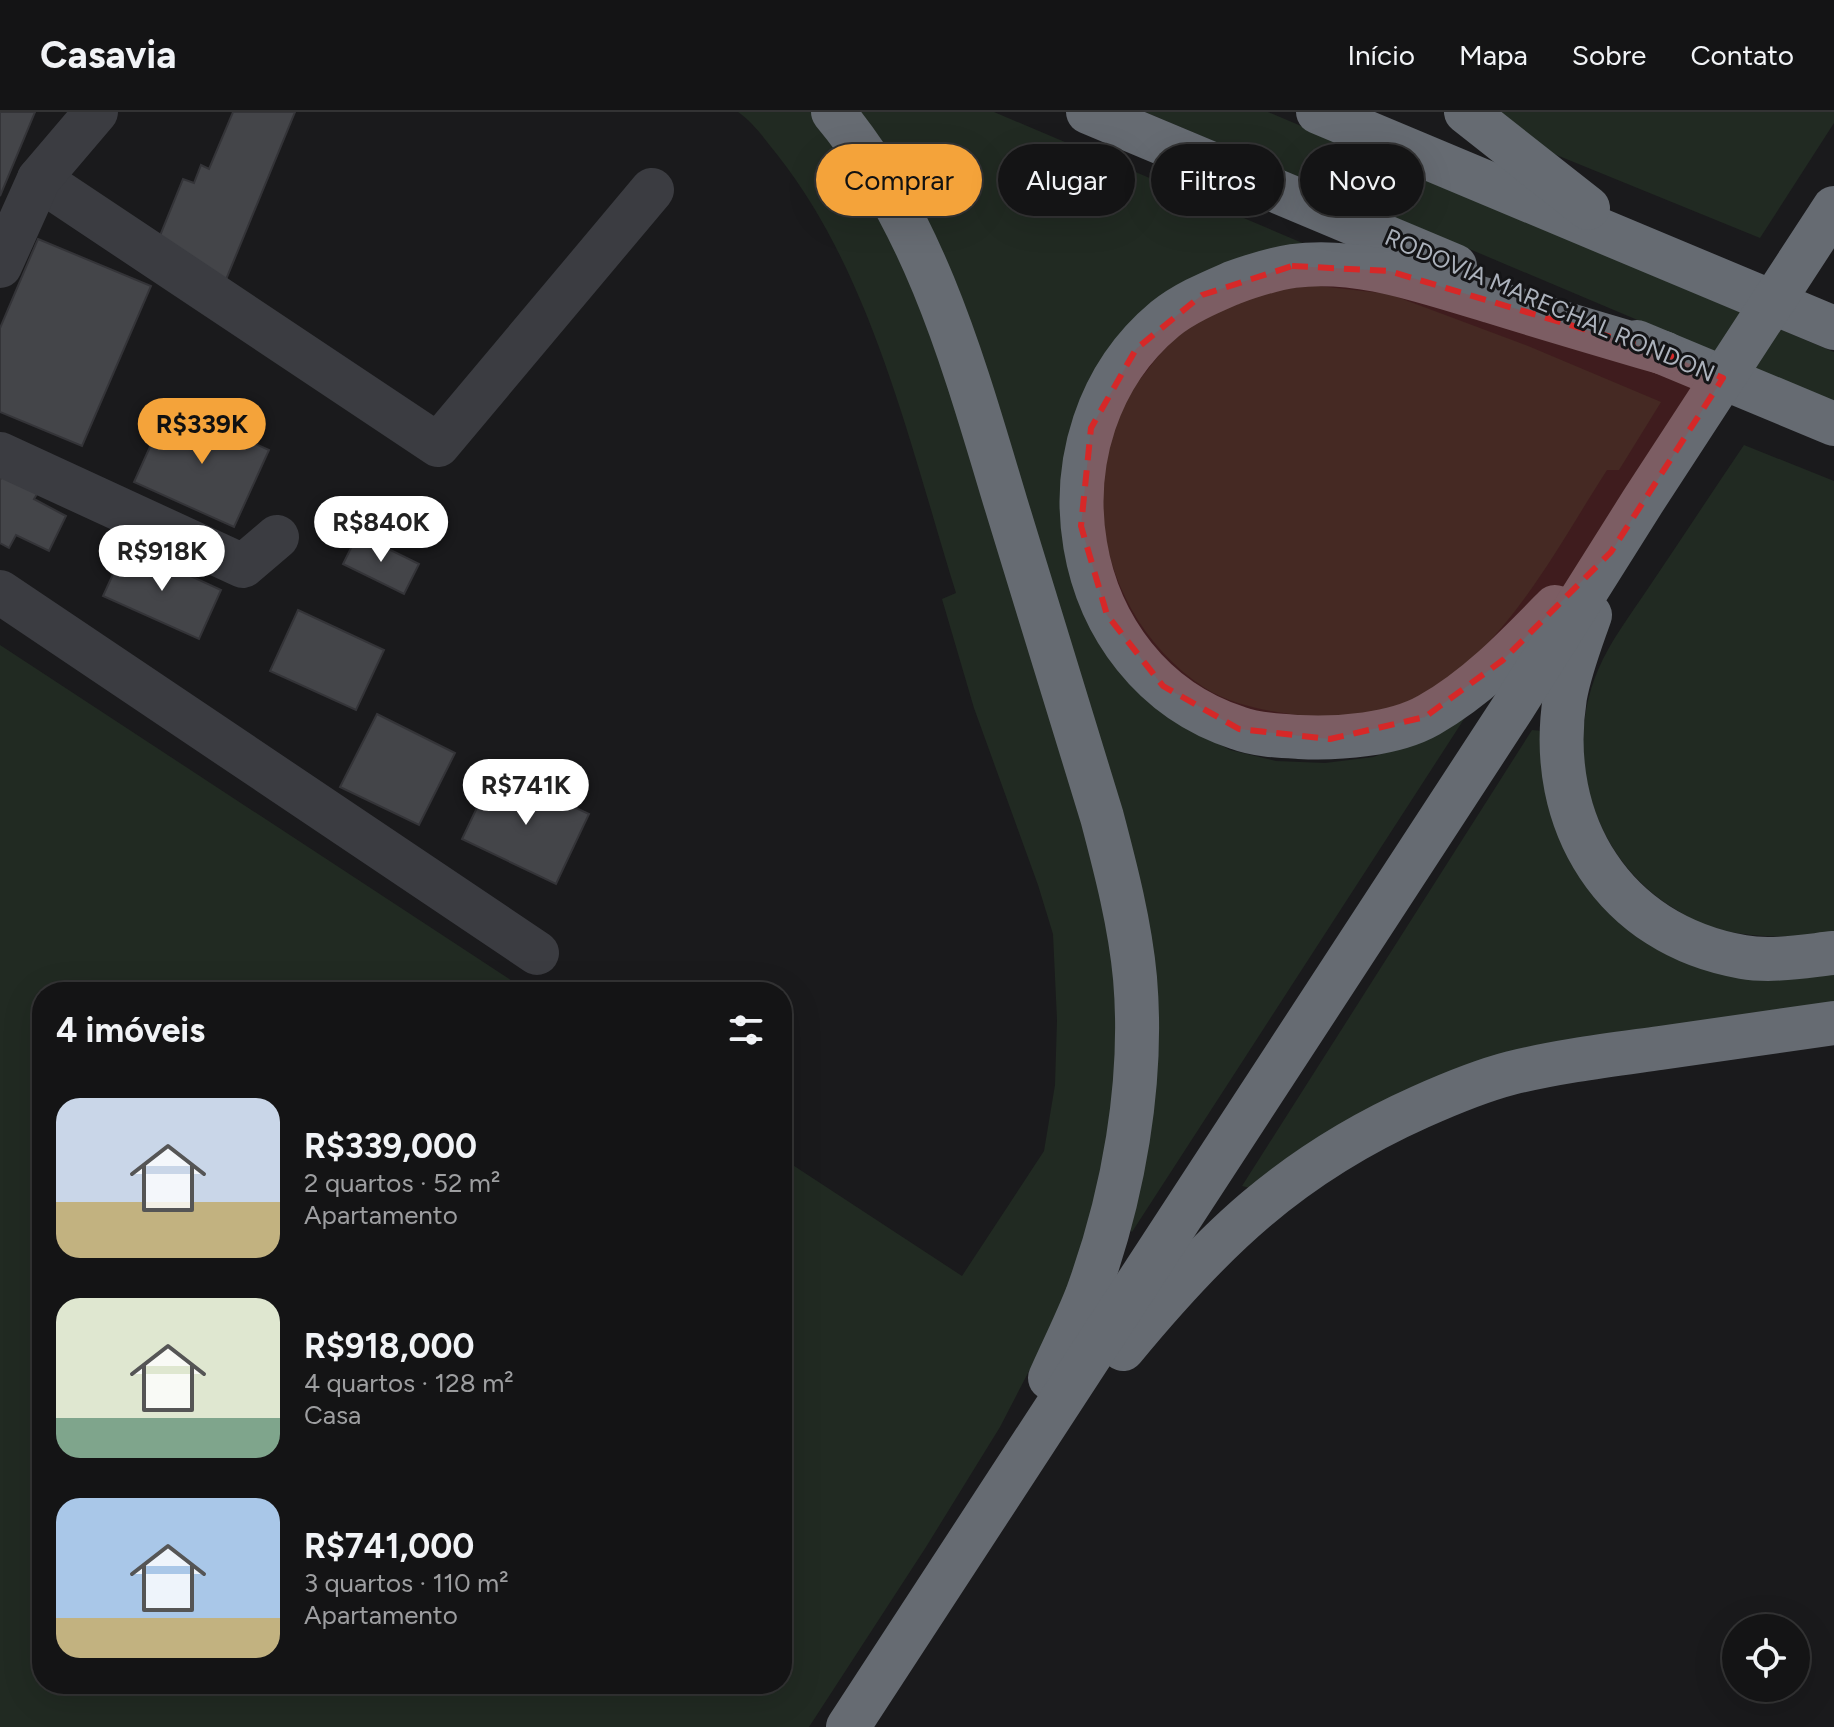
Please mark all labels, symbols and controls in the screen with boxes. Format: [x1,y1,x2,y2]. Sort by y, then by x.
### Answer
text: Casavia [40,32,177,78]
text: Início [1347,38,1415,72]
text: Mapa [1459,38,1528,72]
text: Sobre [1572,38,1646,72]
text: Contato [1690,38,1794,72]
chip: Comprar [816,144,982,216]
chip: Alugar [998,144,1135,216]
chip: Filtros [1151,144,1284,216]
chip: Novo [1300,144,1424,216]
street label: RODOVIA MARECHAL RONDON [1381,222,1719,388]
pin: R$339K [137,398,267,466]
text: R$339K [156,408,248,440]
pin: R$840K [316,496,446,564]
text: R$840K [332,506,430,538]
pin: R$918K [97,525,227,593]
text: R$918K [117,535,207,567]
pin: R$741K [461,759,591,827]
text: R$741K [481,769,571,801]
icon: filters [724,1008,768,1052]
text: 4 imóveis [56,1010,205,1051]
text: R$339,000 [304,1126,477,1167]
icon: home [120,1130,216,1226]
text: 2 quartos · 52 m² [304,1167,500,1199]
text: Apartamento [304,1199,458,1231]
text: R$918,000 [304,1326,474,1367]
icon: home [120,1330,216,1426]
text: 4 quartos · 128 m² [304,1367,514,1399]
text: Casa [304,1399,361,1431]
text: R$741,000 [304,1526,474,1567]
icon: home [120,1530,216,1626]
text: 3 quartos · 110 m² [304,1567,509,1599]
text: Apartamento [304,1599,458,1631]
map controls [1722,1614,1810,1702]
button: locate [1722,1614,1810,1702]

